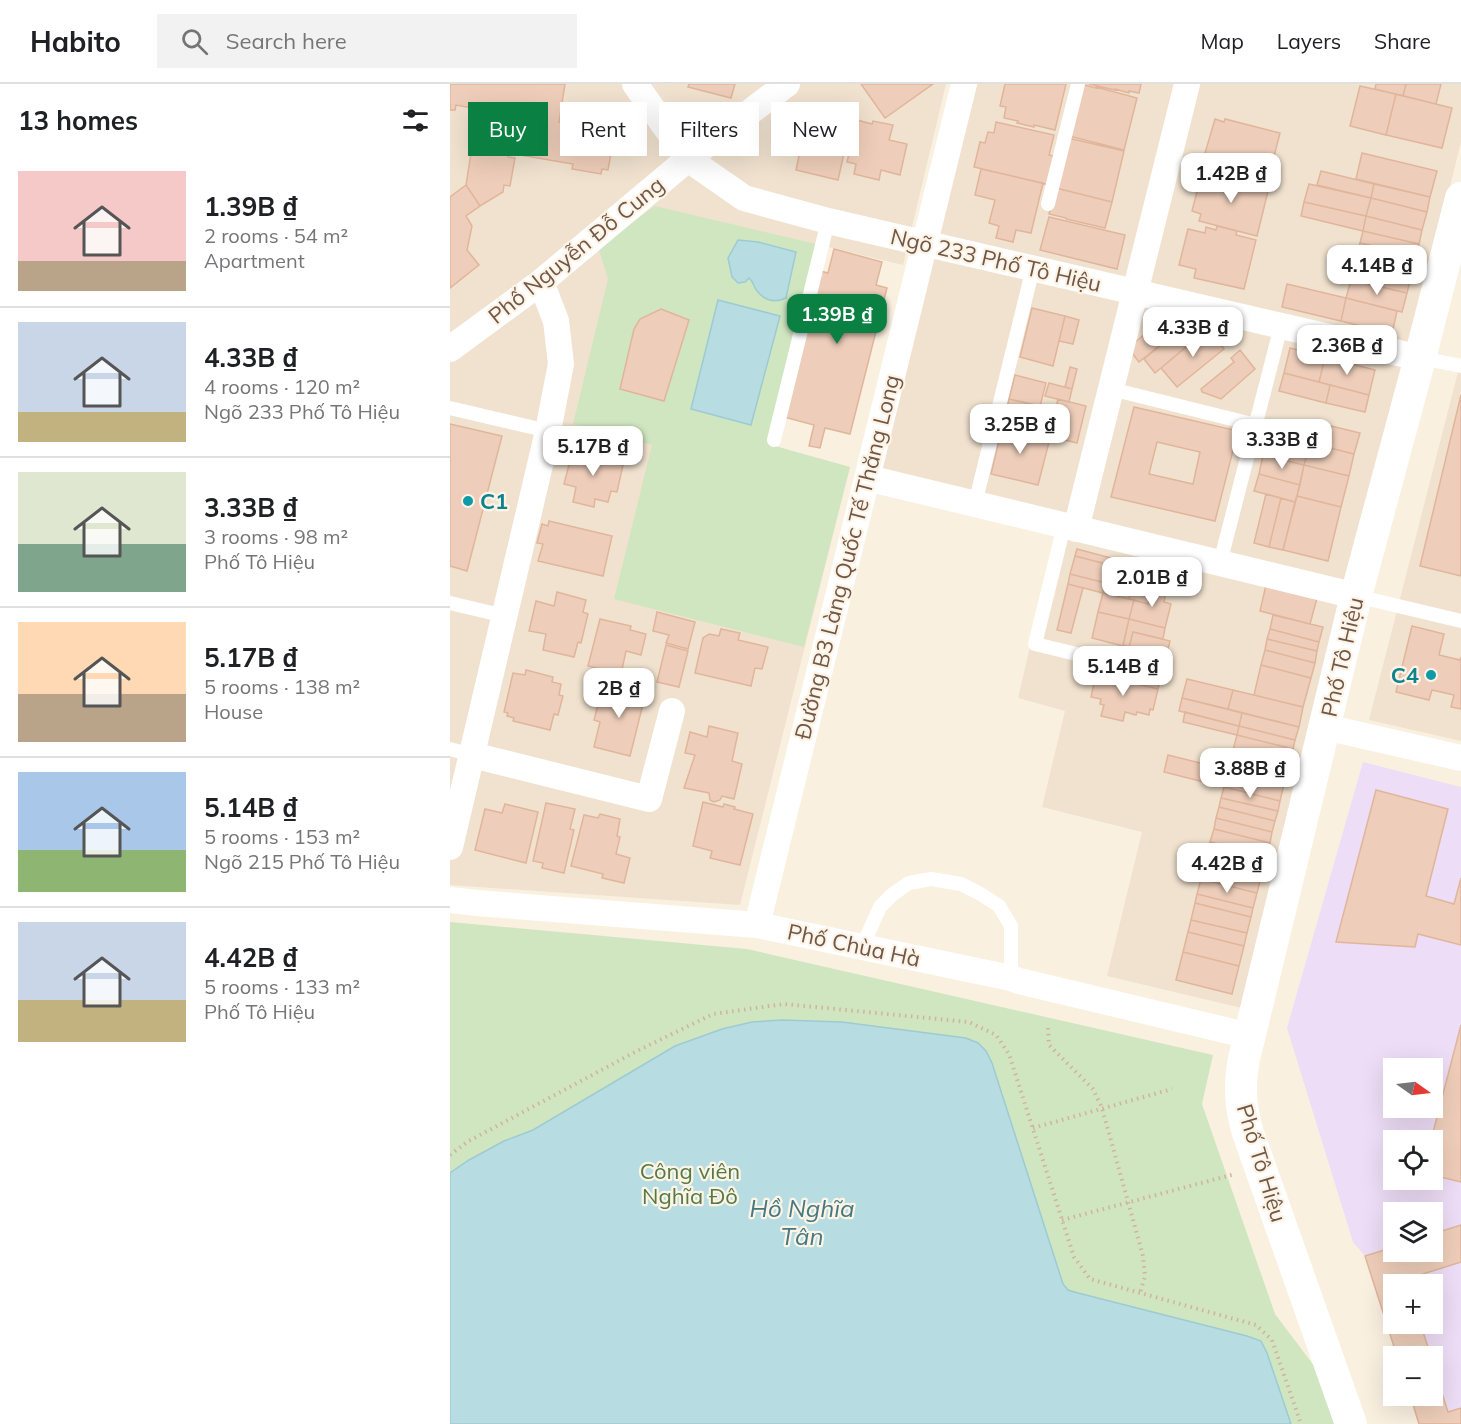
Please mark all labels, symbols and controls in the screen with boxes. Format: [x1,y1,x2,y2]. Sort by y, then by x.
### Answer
search box [157,14,577,68]
text: Habito [30,24,121,59]
icon: search [178,25,211,58]
text: Search here [226,27,347,55]
text: Map [1201,28,1244,54]
text: Layers [1277,28,1341,54]
text: Share [1374,28,1431,54]
chip: Buy [468,102,548,156]
chip: Rent [560,102,647,156]
chip: Filters [659,102,759,156]
chip: New [771,102,859,156]
text: 13 homes [18,104,138,137]
icon: filters [399,104,432,137]
pin: 1.42B ₫ [1176,153,1286,204]
text: 1.42B ₫ [1195,160,1267,185]
street label: Phố Nguyễn Đỗ Cung [482,170,670,330]
text: 1.39B ₫ [204,190,298,223]
icon: home [66,195,138,267]
street label: Ngõ 233 Phố Tô Hiệu [888,222,1104,298]
text: 2 rooms · 54 m² [204,223,348,248]
pin: 4.14B ₫ [1322,245,1432,296]
text: Apartment [204,248,305,273]
text: 4.14B ₫ [1341,252,1413,277]
pin: 1.39B ₫ [782,294,892,345]
text: 1.39B ₫ [801,301,873,326]
pin: 4.33B ₫ [1138,307,1248,358]
text: 4.33B ₫ [1157,314,1229,339]
pin: 2.36B ₫ [1292,325,1402,376]
text: 2.36B ₫ [1311,332,1383,357]
text: 4.33B ₫ [204,341,298,374]
icon: home [66,346,138,418]
street label: Đường B3 Làng Quốc Tế Thăng Long [788,372,906,742]
text: 4 rooms · 120 m² [204,374,360,399]
text: Ngõ 233 Phố Tô Hiệu [204,399,400,424]
pin: 3.25B ₫ [965,404,1075,455]
text: 3.25B ₫ [984,411,1056,436]
pin: 3.33B ₫ [1227,419,1337,470]
pin: 5.17B ₫ [538,426,648,477]
text: 3.33B ₫ [1246,426,1318,451]
text: 5.17B ₫ [557,433,629,458]
place label: C1 [480,487,508,515]
text: 3.33B ₫ [204,491,298,524]
marker: C1 [461,494,475,508]
icon: home [66,496,138,568]
text: 3 rooms · 98 m² [204,524,348,549]
text: Phố Tô Hiệu [204,549,315,574]
pin: 2.01B ₫ [1097,557,1207,608]
text: 2.01B ₫ [1116,564,1188,589]
street label: Phố Tô Hiệu [1315,594,1369,720]
text: 5.17B ₫ [204,641,298,674]
icon: home [66,646,138,718]
pin: 5.14B ₫ [1068,646,1178,697]
text: 5.14B ₫ [1087,653,1159,678]
place label: C4 [1391,661,1419,689]
pin: 2B ₫ [583,668,655,719]
marker: C4 [1424,668,1438,682]
text: 5 rooms · 138 m² [204,674,360,699]
text: 2B ₫ [597,675,641,700]
text: House [204,699,263,724]
pin: 3.88B ₫ [1195,748,1305,799]
text: 3.88B ₫ [1214,755,1286,780]
text: 5.14B ₫ [204,791,298,824]
icon: home [66,796,138,868]
text: 5 rooms · 153 m² [204,824,360,849]
pin: 4.42B ₫ [1172,843,1282,894]
text: Ngõ 215 Phố Tô Hiệu [204,849,400,874]
text: 4.42B ₫ [1191,850,1263,875]
street label: Phố Chùa Hà [785,917,923,973]
text: 4.42B ₫ [204,941,298,974]
icon: home [66,946,138,1018]
text: 5 rooms · 133 m² [204,974,360,999]
text: Phố Tô Hiệu [204,999,315,1024]
north arrow [1383,1058,1443,1118]
map controls [1383,1058,1443,1406]
street label: Phố Tô Hiệu [1231,1100,1293,1226]
button: locate [1383,1130,1443,1190]
park label: Công viên Nghĩa Đô [640,1157,740,1210]
water label: Hồ Nghĩa Tân [750,1193,854,1251]
button: layers [1383,1202,1443,1262]
button: + [1383,1274,1443,1334]
button: − [1383,1346,1443,1406]

